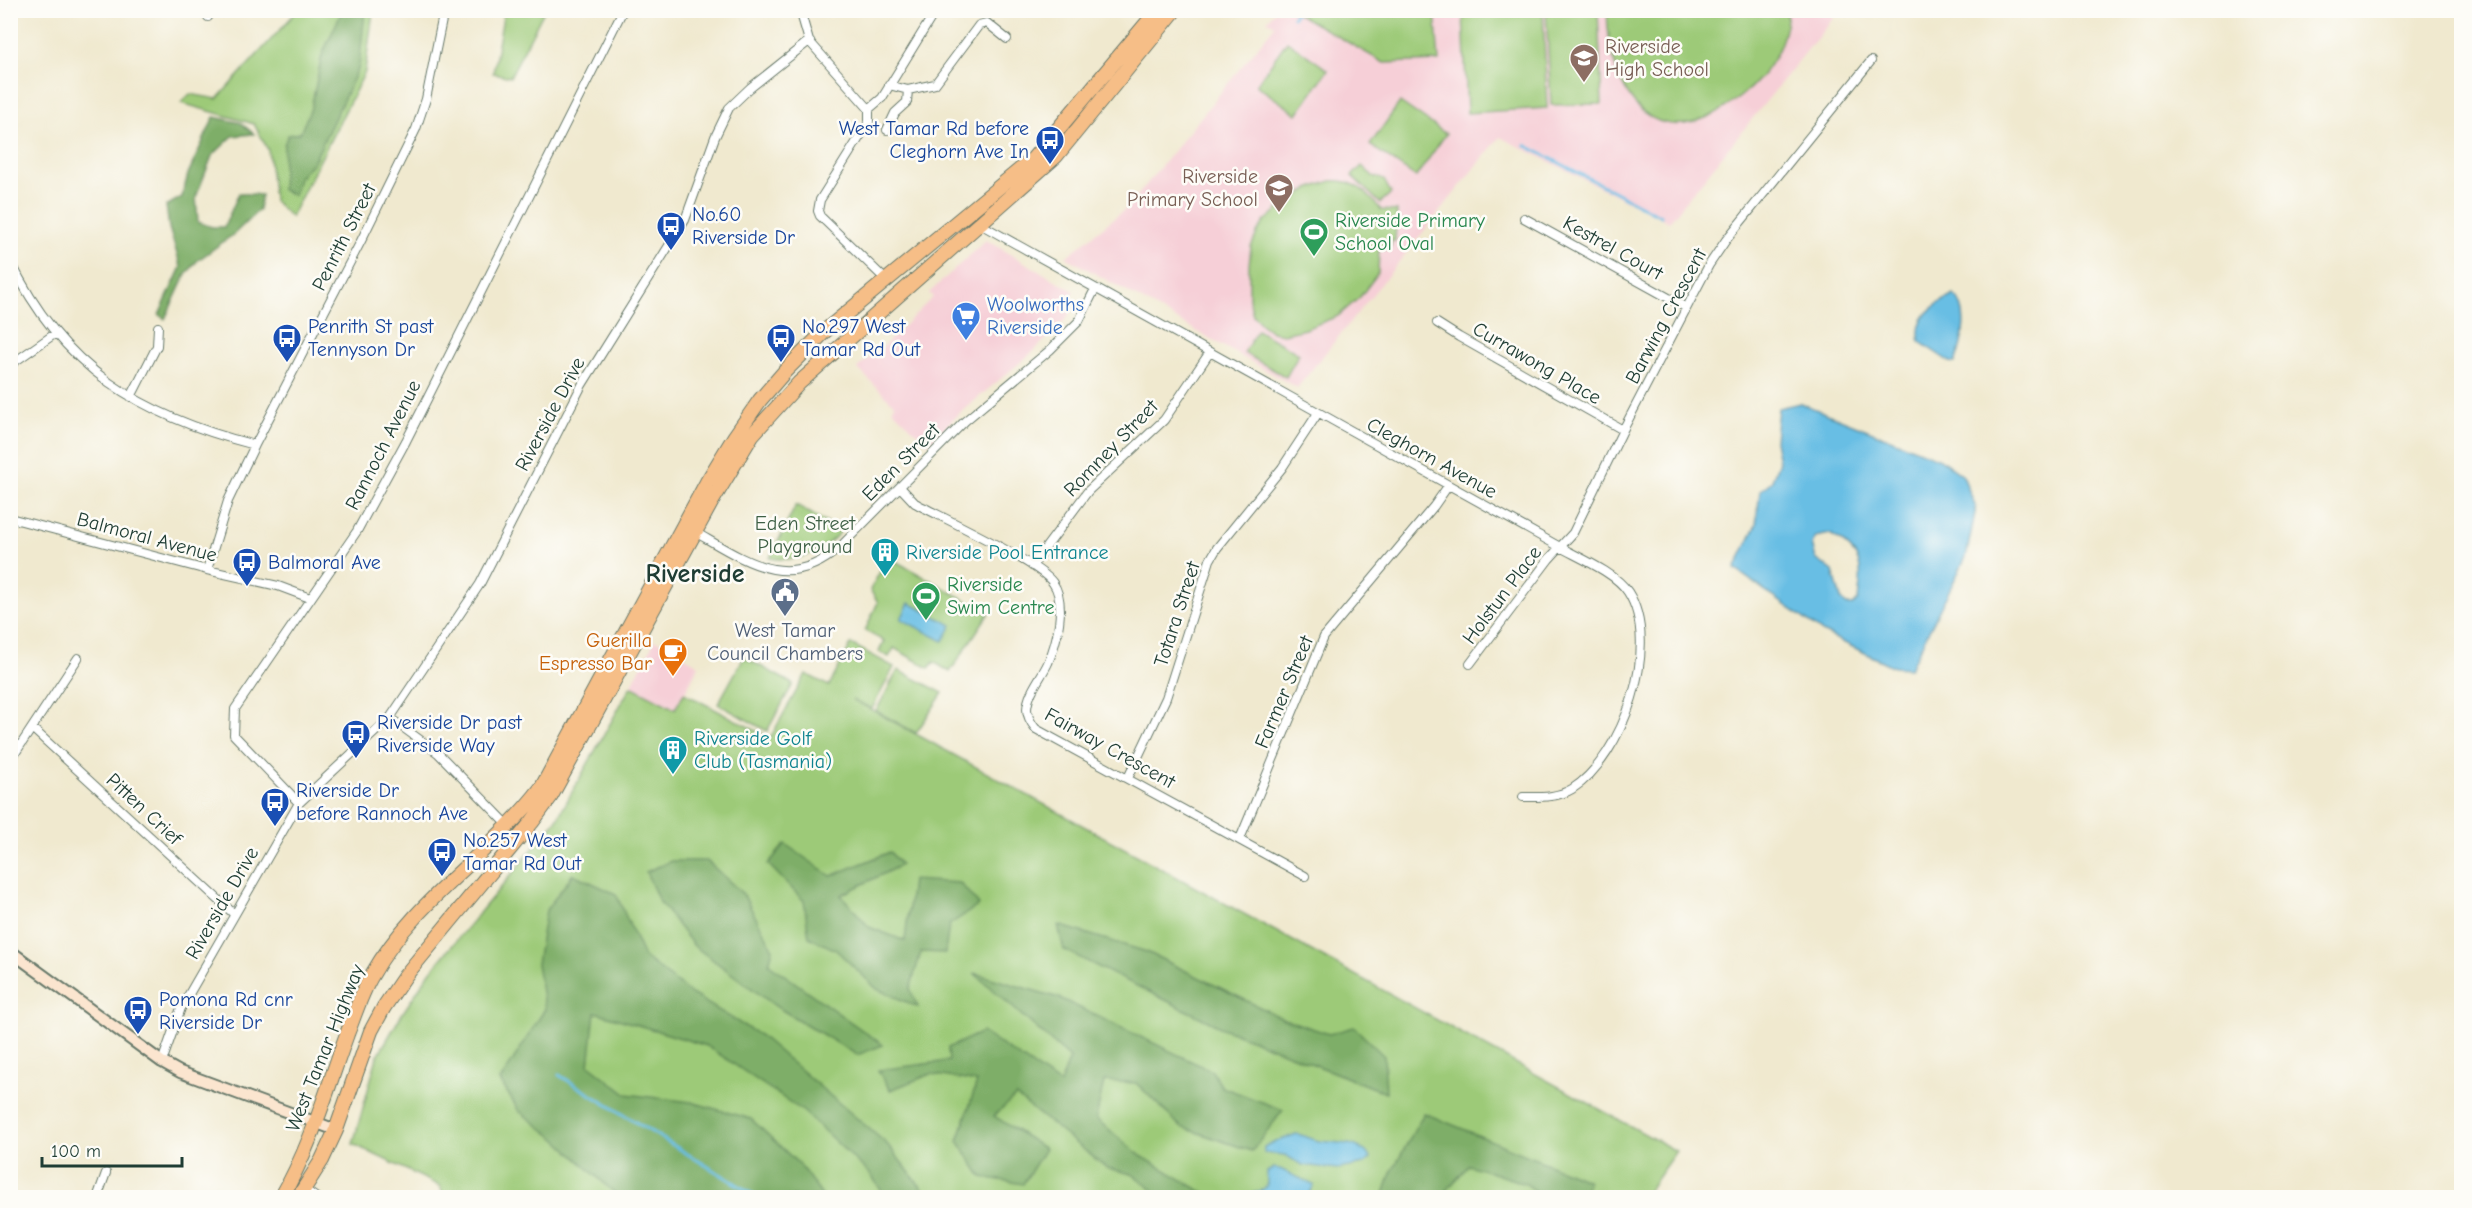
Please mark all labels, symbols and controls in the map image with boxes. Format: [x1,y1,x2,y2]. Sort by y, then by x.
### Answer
place label: Riverside High School [1605,35,1709,81]
school or university icon: Riverside High School [1568,42,1600,84]
place label: West Tamar Rd before Cleghorn Ave In [839,117,1029,163]
bus stop icon: West Tamar Rd before Cleghorn Ave In [1034,124,1066,166]
place label: Riverside Primary School [1127,165,1258,211]
school or university icon: Riverside Primary School [1263,172,1295,214]
street label: Penrith Street [307,178,381,294]
place label: No.60 Riverside Dr [692,203,795,249]
place label: Riverside Primary School Oval [1335,209,1485,255]
bus stop icon: No.60 Riverside Dr [655,210,687,252]
street label: Kestrel Court [1559,211,1668,285]
sports icon: Riverside Primary School Oval [1298,216,1330,258]
street label: Barwing Crescent [1621,243,1712,388]
place label: Woolworths Riverside [987,293,1084,339]
supermarket icon: Woolworths Riverside [950,300,982,342]
place label: Penrith St past Tennyson Dr [308,315,435,361]
place label: No.297 West Tamar Rd Out [802,315,921,361]
street label: Currawong Place [1469,317,1605,409]
bus stop icon: Penrith St past Tennyson Dr [271,322,303,364]
bus stop icon: No.297 West Tamar Rd Out [765,322,797,364]
street label: Riverside Drive [510,353,590,475]
street label: Rannoch Avenue [340,376,426,514]
street label: Romney Street [1059,394,1164,501]
street label: Cleghorn Avenue [1363,413,1501,503]
street label: Eden Street [857,417,946,506]
street label: Balmoral Avenue [74,507,220,567]
park label: Eden Street Playground [755,512,857,558]
building icon: Riverside Pool Entrance [869,536,901,578]
place label: Riverside Pool Entrance [906,541,1109,564]
street label: Holstun Place [1458,541,1546,649]
bus stop icon: Balmoral Ave [231,546,263,588]
place label: Balmoral Ave [268,551,381,574]
street label: Totara Street [1149,557,1205,669]
district label: Riverside [645,559,745,589]
place label: Riverside Swim Centre [947,573,1054,619]
public building icon: West Tamar Council Chambers [769,576,801,618]
sports icon: Riverside Swim Centre [910,580,942,622]
place label: West Tamar Council Chambers [707,619,863,665]
place label: Guerilla Espresso Bar [539,629,652,675]
street label: Farmer Street [1250,631,1319,752]
cafe icon: Guerilla Espresso Bar [657,636,689,678]
street label: Fairway Crescent [1041,703,1180,794]
place label: Riverside Dr past Riverside Way [377,711,523,757]
bus stop icon: Riverside Dr past Riverside Way [340,718,372,760]
place label: Riverside Golf Club (Tasmania) [694,727,832,773]
building icon: Riverside Golf Club (Tasmania) [657,734,689,776]
street label: Pitten Crief [102,768,188,851]
place label: Riverside Dr before Rannoch Ave [296,779,468,825]
bus stop icon: Riverside Dr before Rannoch Ave [259,786,291,828]
place label: No.257 West Tamar Rd Out [463,829,582,875]
bus stop icon: No.257 West Tamar Rd Out [426,836,458,878]
street label: Riverside Drive [181,843,263,963]
street label: West Tamar Highway [281,961,369,1135]
place label: Pomona Rd cnr Riverside Dr [159,988,293,1034]
bus stop icon: Pomona Rd cnr Riverside Dr [122,994,154,1036]
scale bar [42,1130,182,1168]
text: 100 m [51,1141,101,1162]

